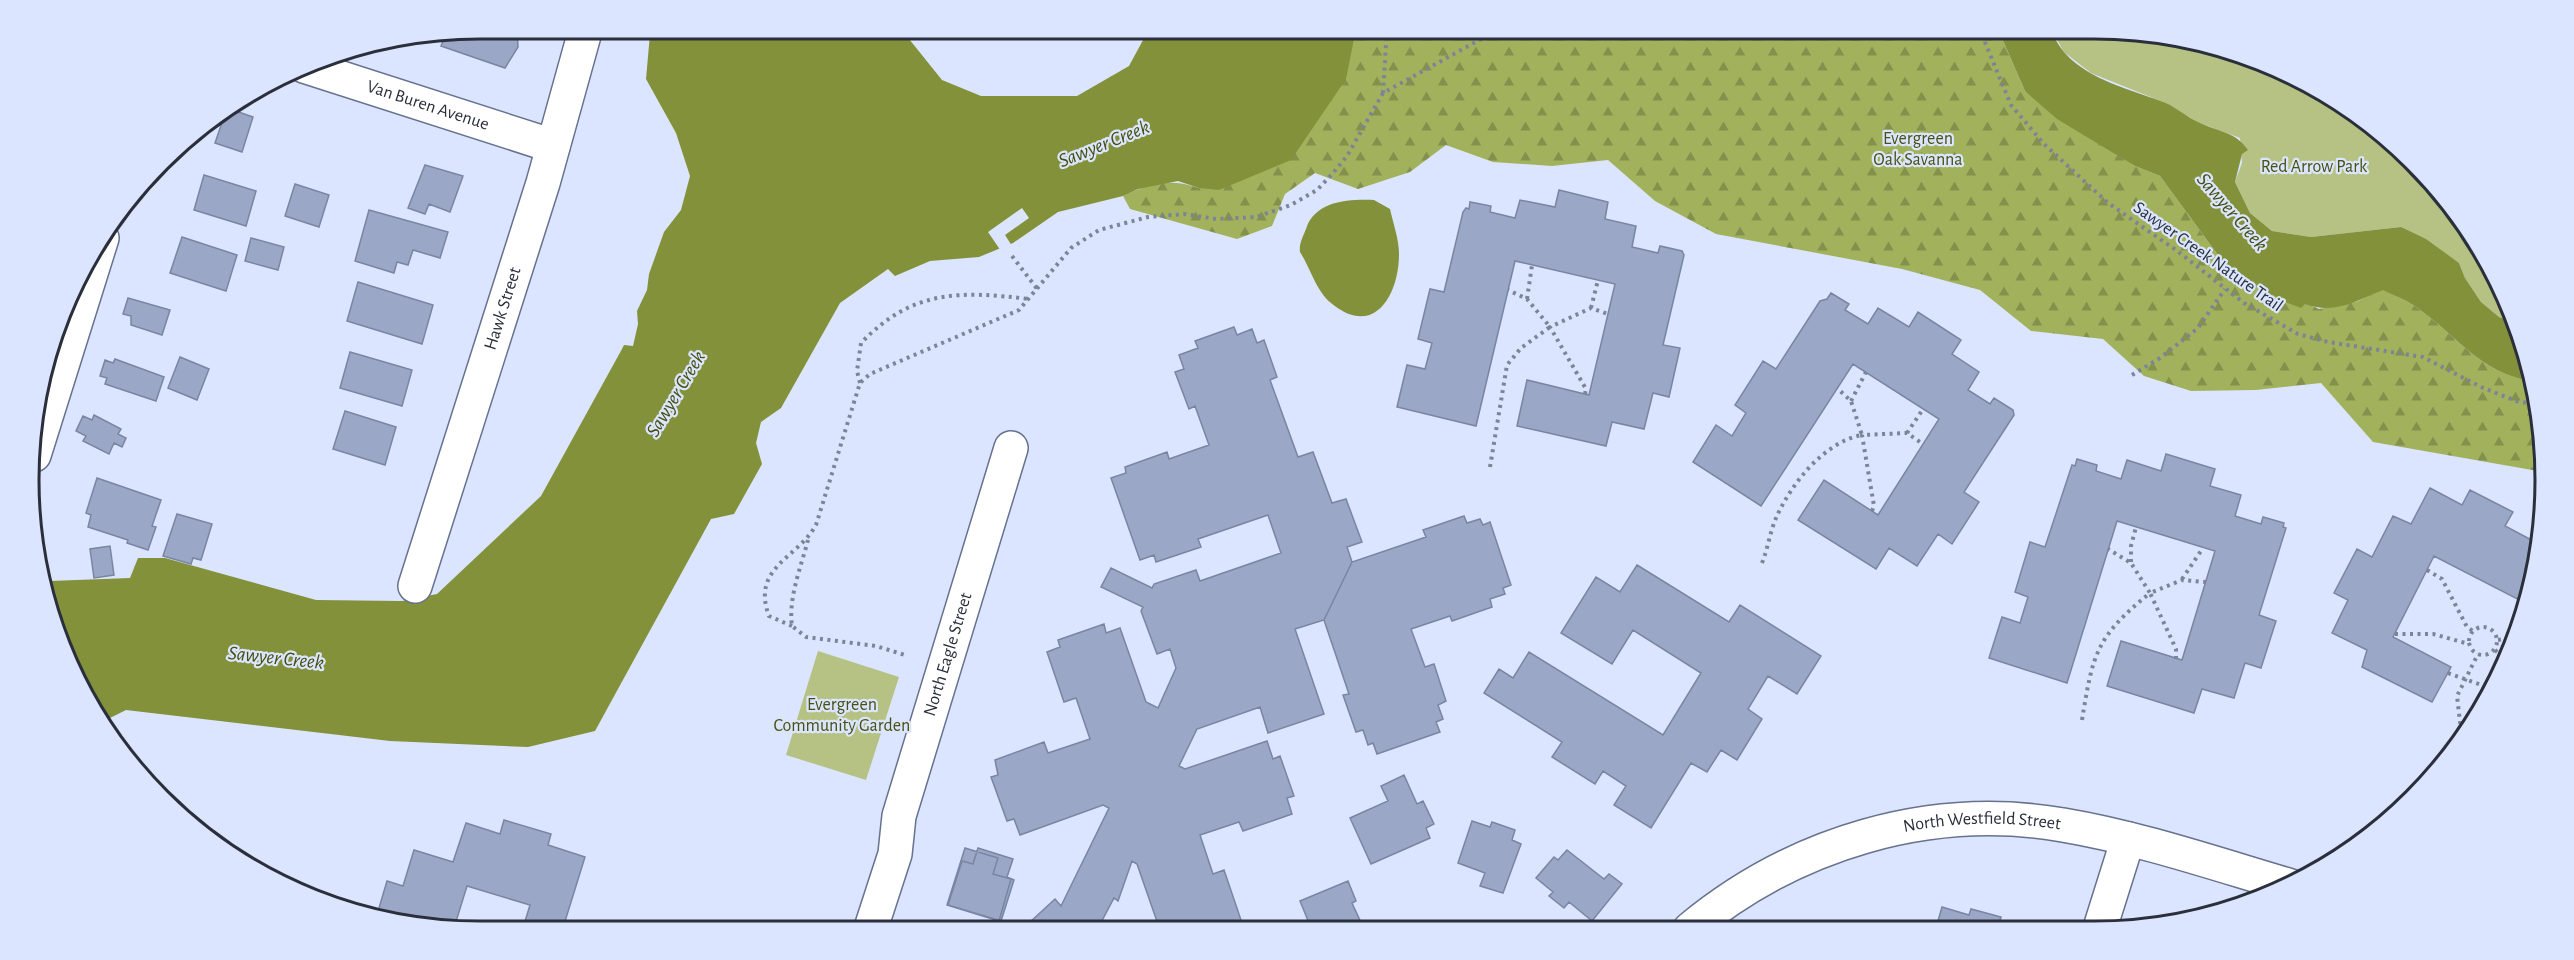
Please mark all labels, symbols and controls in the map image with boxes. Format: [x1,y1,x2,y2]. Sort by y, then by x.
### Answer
street label: Van Buren Avenue [364,78,491,134]
water label: Sawyer Creek [1056,117,1152,171]
park label: Evergreen Oak Savanna [1873,130,1963,169]
park label: Red Arrow Park [2261,158,2368,176]
water label: Sawyer Creek [2193,169,2271,255]
street label: Sawyer Creek Nature Trail [2130,199,2286,315]
street label: Hawk Street [482,265,525,352]
water label: Sawyer Creek [643,348,709,440]
street label: North Eagle Street [921,590,975,718]
water label: Sawyer Creek [227,643,325,673]
park label: Evergreen Community Garden [774,696,910,735]
street label: North Westfield Street [1902,810,2062,836]

